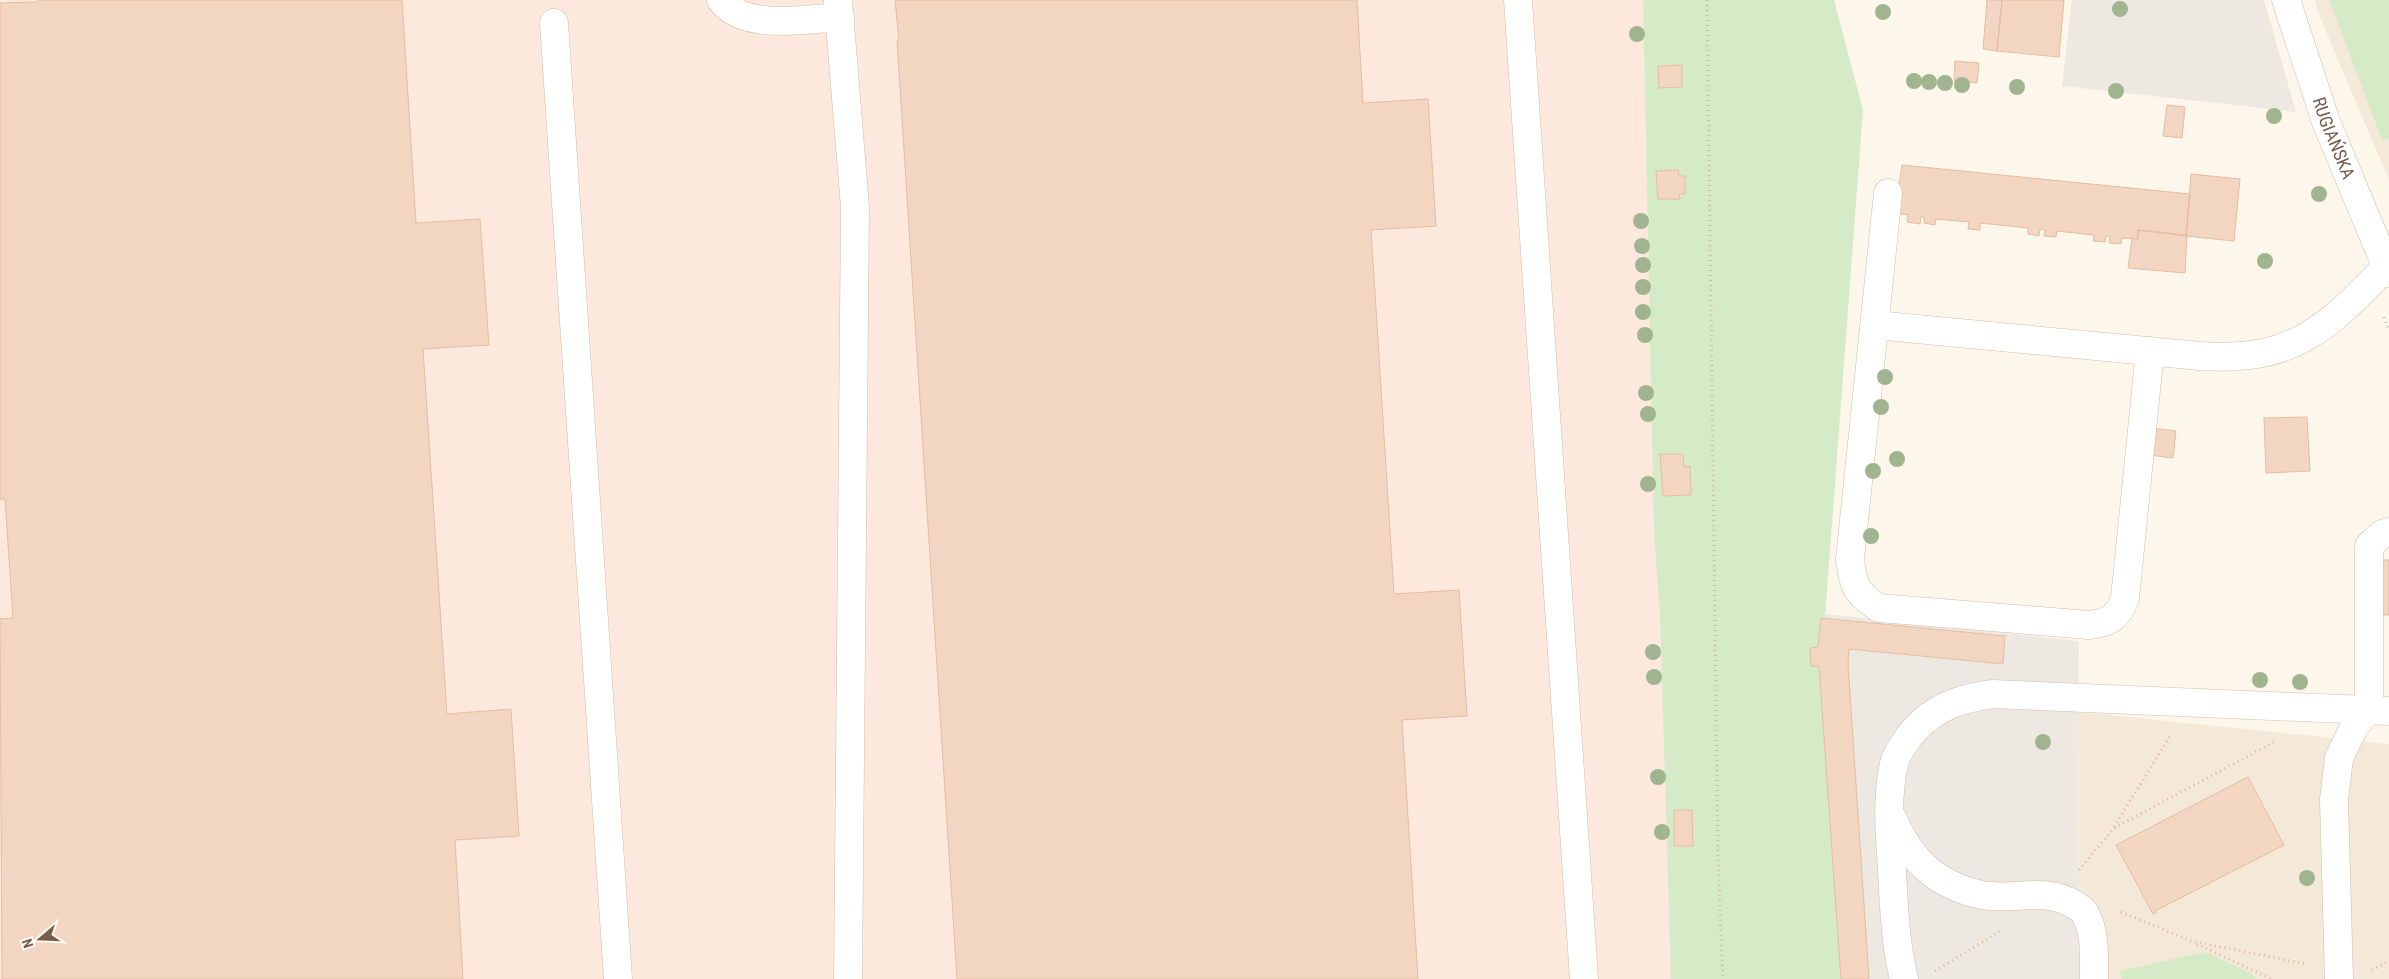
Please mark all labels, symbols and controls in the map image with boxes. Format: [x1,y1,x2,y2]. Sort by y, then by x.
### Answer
street label: RUGIAŃSKA [2309,94,2360,182]
north arrow [15,914,65,964]
text: N [19,937,37,950]

